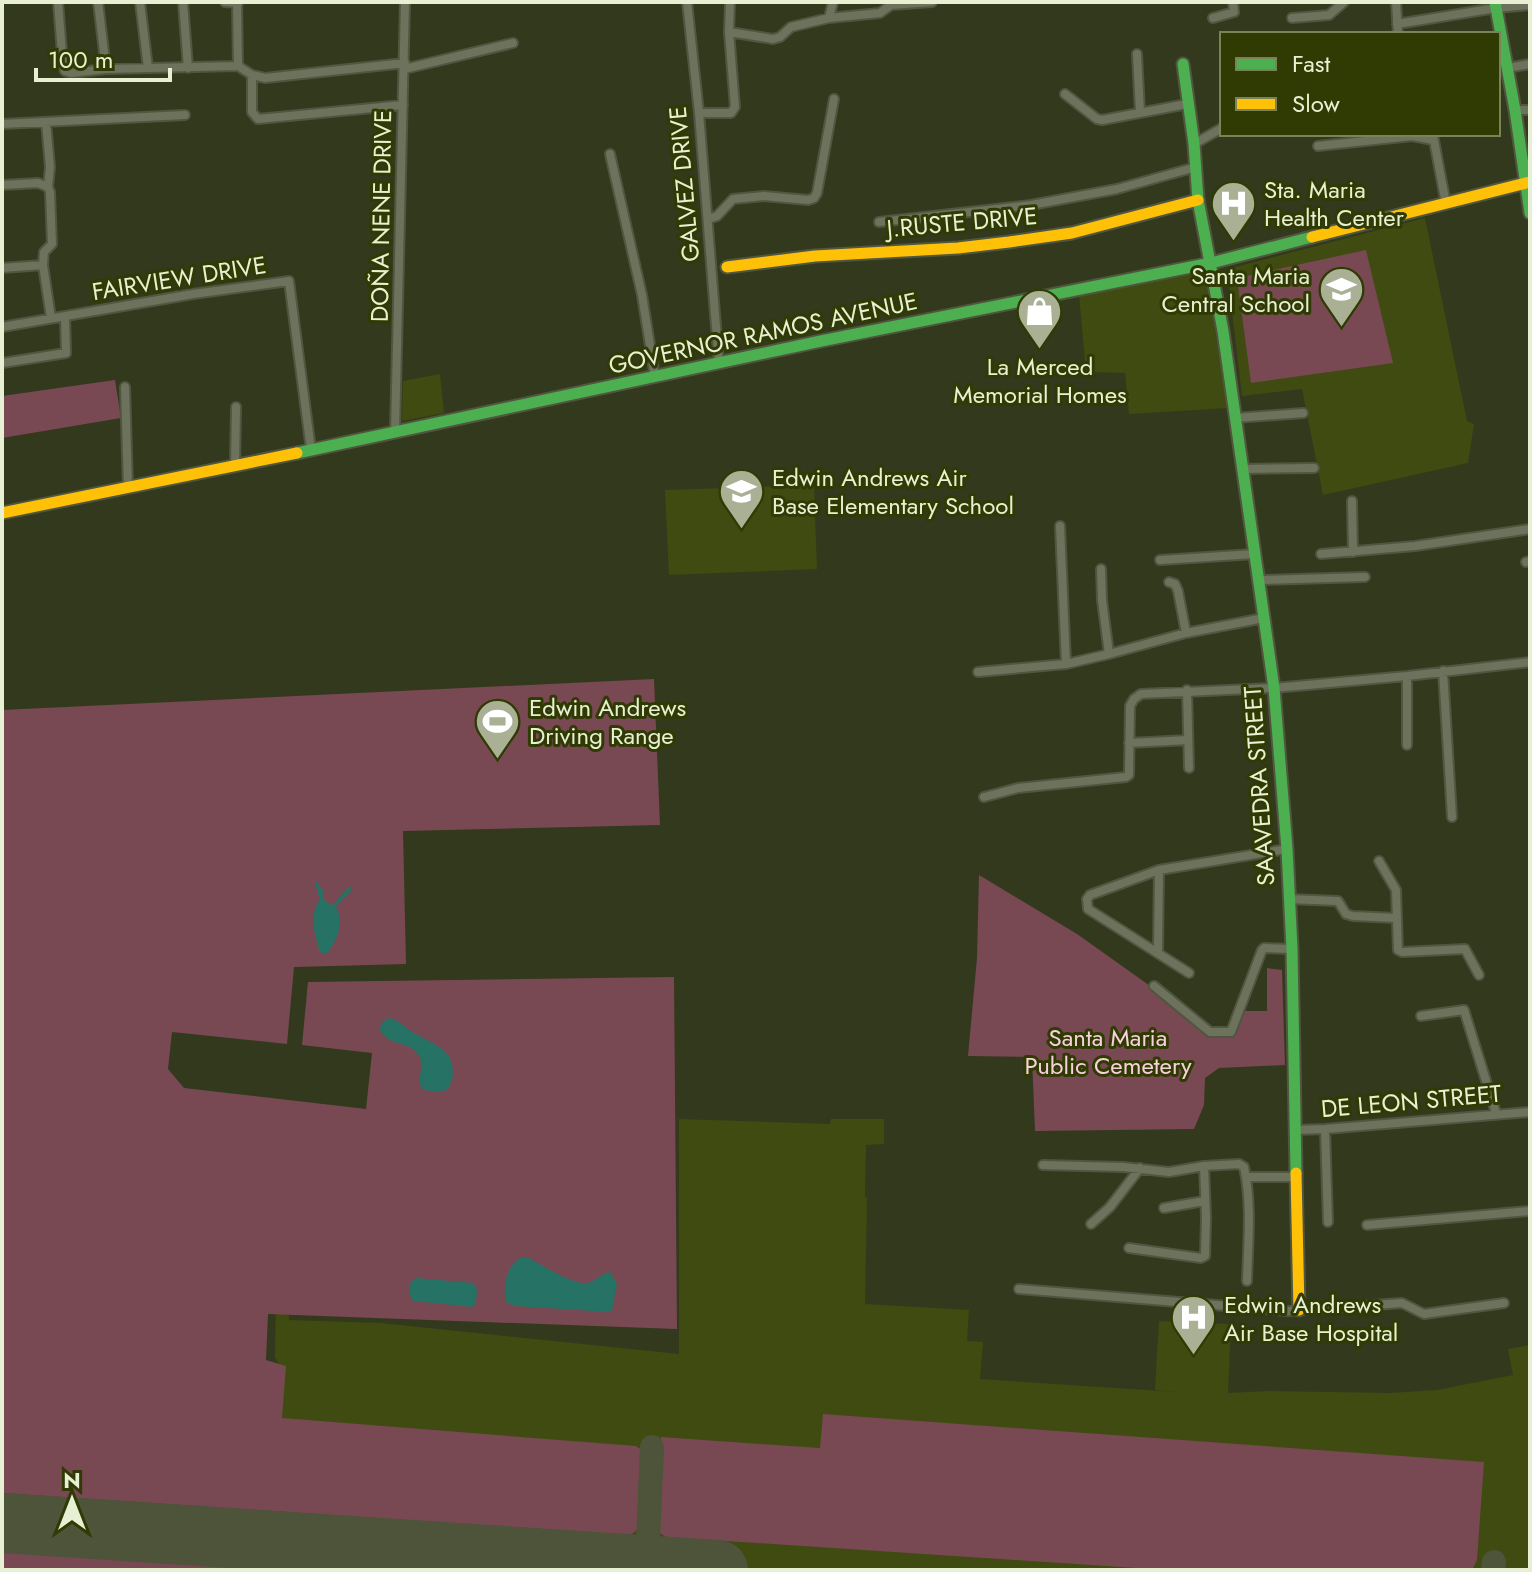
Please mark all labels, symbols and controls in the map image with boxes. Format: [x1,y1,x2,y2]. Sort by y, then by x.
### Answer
scale bar [36,32,170,82]
legend [1220,32,1500,136]
text: 100 m [48,42,114,77]
text: Fast [1292,46,1330,81]
text: Slow [1292,86,1340,121]
street label: GALVEZ DRIVE [660,105,708,263]
street label: DOÑA NENE DRIVE [362,110,400,322]
place label: Sta. Maria Health Center [1264,172,1405,235]
hospital icon: Sta. Maria Health Center [1209,179,1257,242]
street label: J.RUSTE DRIVE [882,198,1039,246]
street label: FAIRVIEW DRIVE [89,247,269,309]
place label: Santa Maria Central School [1161,258,1310,321]
school or university icon: Santa Maria Central School [1317,265,1365,328]
street label: GOVERNOR RAMOS AVENUE [605,283,921,383]
shop icon: La Merced Memorial Homes [1016,288,1064,351]
place label: La Merced Memorial Homes [953,349,1127,412]
place label: Edwin Andrews Air Base Elementary School [772,460,1014,523]
school or university icon: Edwin Andrews Air Base Elementary School [717,467,765,530]
street label: SAAVEDRA STREET [1235,685,1283,887]
place label: Edwin Andrews Driving Range [529,690,686,753]
sports icon: Edwin Andrews Driving Range [474,697,522,760]
park label: Santa Maria Public Cemetery [1025,1020,1192,1083]
street label: DE LEON STREET [1319,1076,1503,1126]
place label: Edwin Andrews Air Base Hospital [1224,1287,1398,1350]
hospital icon: Edwin Andrews Air Base Hospital [1169,1294,1217,1357]
north arrow [32,1460,112,1540]
text: N [63,1464,81,1496]

